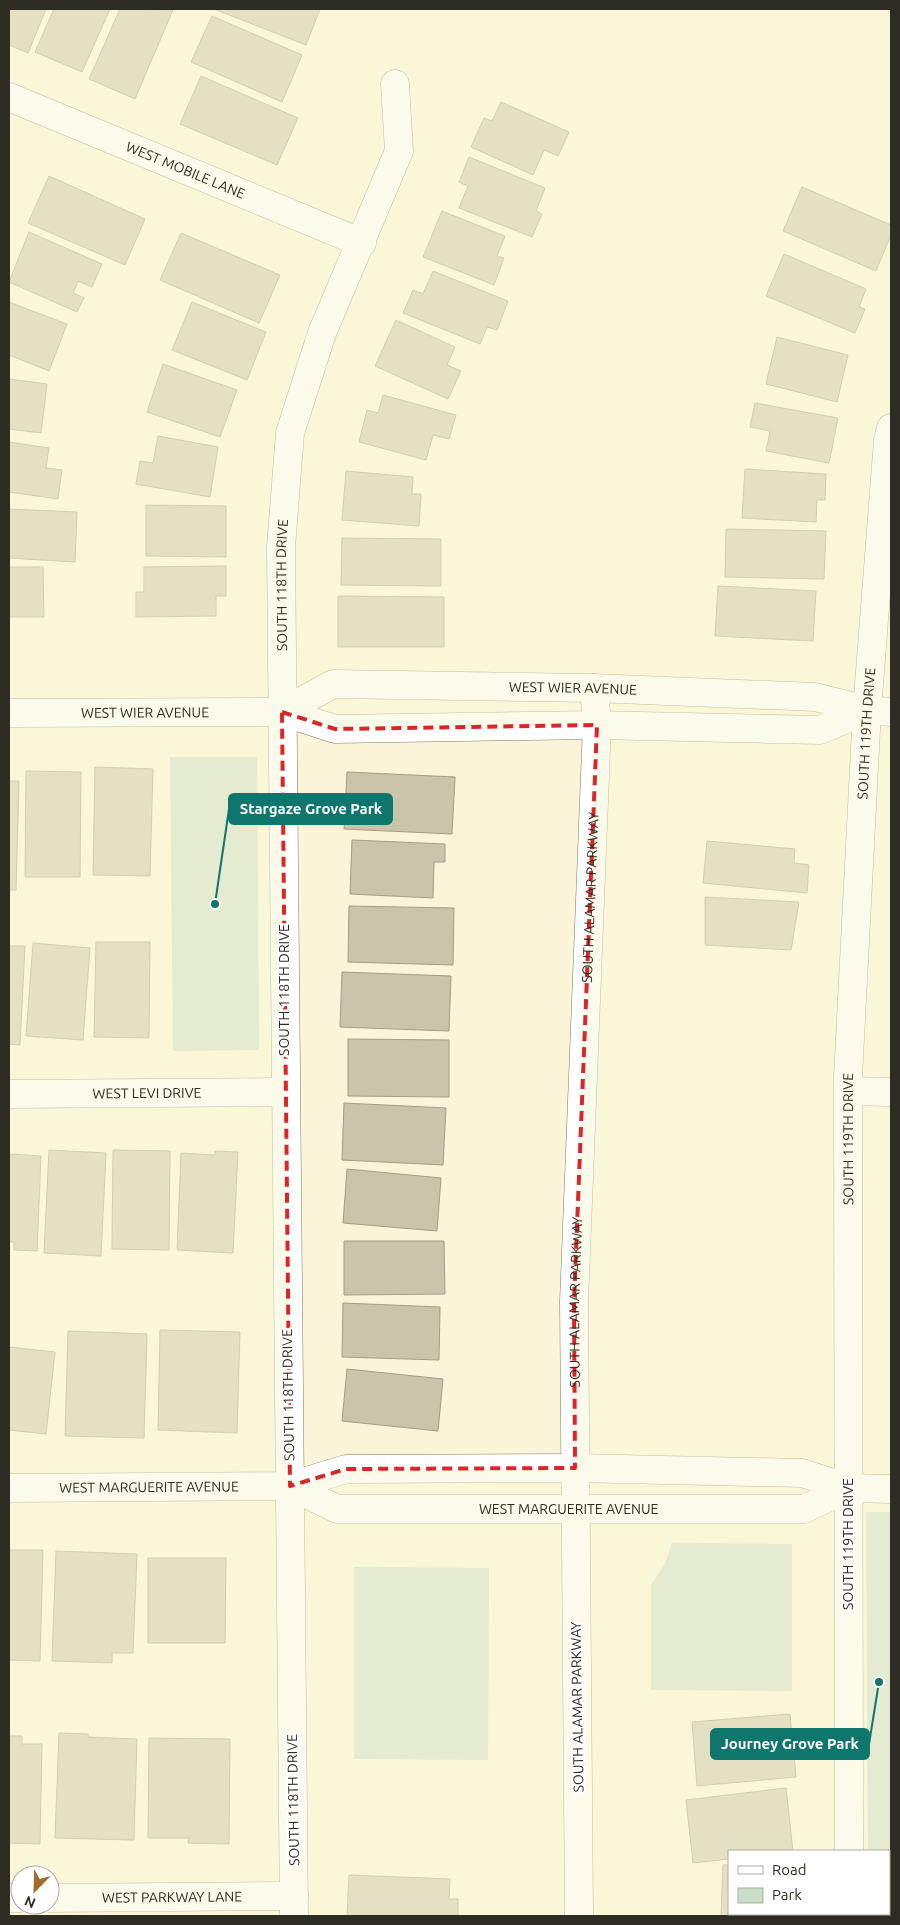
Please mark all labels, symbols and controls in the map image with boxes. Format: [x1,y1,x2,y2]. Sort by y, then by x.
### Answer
street label: WEST MOBILE LANE [124,138,248,202]
street label: SOUTH 118TH DRIVE [273,518,291,651]
street label: SOUTH 119TH DRIVE [854,667,878,800]
street label: WEST WIER AVENUE [509,679,637,698]
street label: WEST WIER AVENUE [81,704,209,721]
callout: Stargaze Grove Park [229,794,392,824]
text: Stargaze Grove Park [240,800,383,817]
street label: SOUTH ALAMAR PARKWAY [579,812,602,983]
street label: SOUTH 118TH DRIVE [276,924,292,1056]
street label: SOUTH 119TH DRIVE [840,1072,856,1205]
street label: WEST LEVI DRIVE [93,1085,202,1101]
street label: SOUTH ALAMAR PARKWAY [566,1216,585,1388]
street label: SOUTH 118TH DRIVE [279,1329,297,1461]
street label: WEST MARGUERITE AVENUE [59,1478,239,1496]
street label: SOUTH 119TH DRIVE [840,1478,856,1610]
street label: WEST MARGUERITE AVENUE [479,1501,659,1517]
street label: SOUTH ALAMAR PARKWAY [568,1622,586,1792]
callout: Journey Grove Park [711,1729,869,1759]
street label: SOUTH 118TH DRIVE [284,1734,302,1866]
text: Journey Grove Park [721,1735,860,1752]
legend [728,1850,890,1915]
text: Road [772,1861,807,1878]
north arrow [10,1865,60,1915]
text: Park [772,1886,802,1903]
street label: WEST PARKWAY LANE [102,1888,242,1906]
text: N [22,1893,38,1911]

